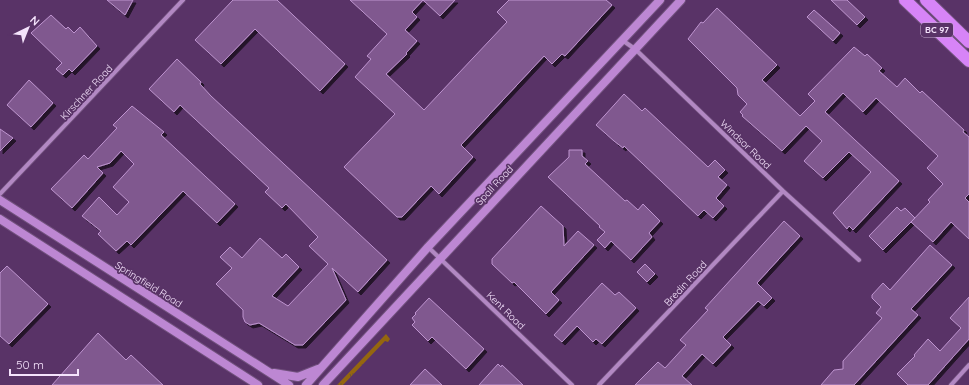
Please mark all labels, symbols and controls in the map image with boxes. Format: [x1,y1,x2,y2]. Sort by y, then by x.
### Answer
north arrow [8,8,48,48]
text: N [27,13,43,29]
road number: BC 97 [921,23,953,37]
street label: Kirschner Road [57,62,115,123]
street label: Windsor Road [717,117,774,172]
street label: Spall Road [473,163,516,208]
street label: Bredin Road [661,258,710,309]
street label: Springfield Road [113,259,185,310]
street label: Kent Road [484,289,528,332]
scale bar [10,351,78,377]
text: 50 m [16,357,44,372]

